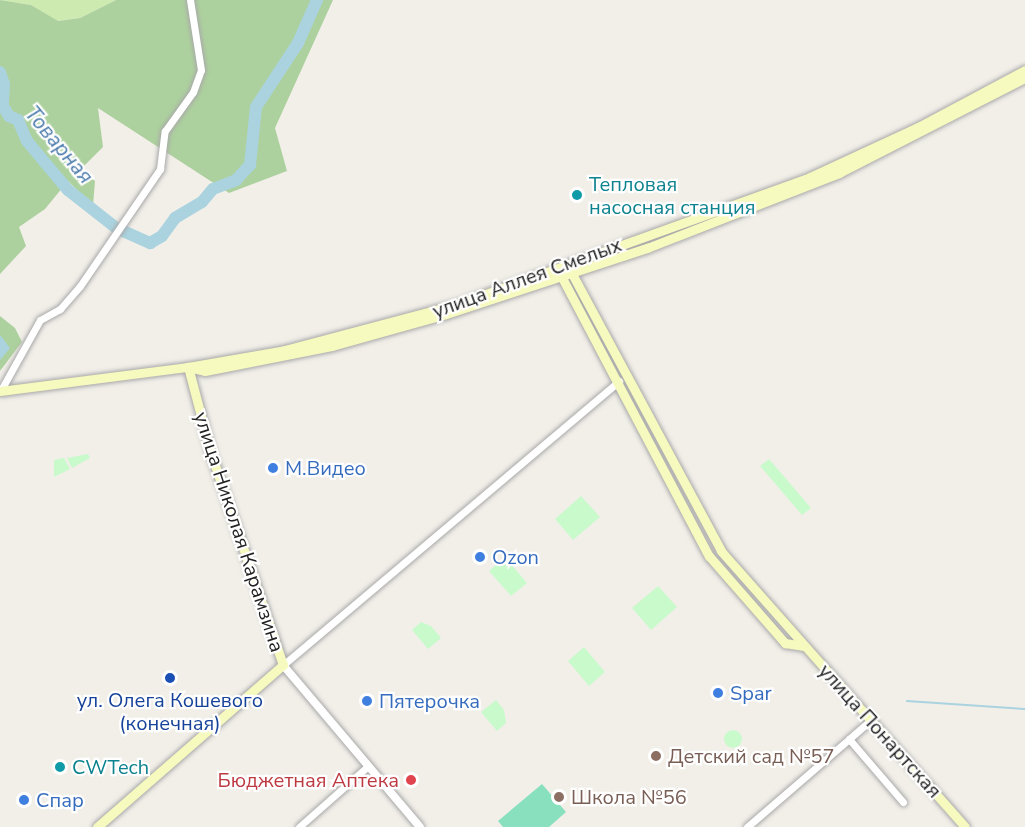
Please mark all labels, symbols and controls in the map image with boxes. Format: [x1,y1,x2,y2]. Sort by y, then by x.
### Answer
water label: Товарная [19,101,99,189]
place label: Тепловая насосная станция [589,172,755,219]
marker: Тепловая насосная станция [570,188,584,202]
street label: улица Аллея Смелых [429,233,625,323]
street label: улица Николая Карамзина [189,409,289,655]
place label: M.Видео [285,456,366,480]
marker: M.Видео [266,461,280,475]
place label: Ozon [492,545,539,569]
marker: Ozon [473,550,487,564]
street label: улица Понартская [813,659,947,803]
marker: ул. Олега Кошевого (конечная) [163,671,177,685]
place label: Spar [730,681,772,705]
marker: Spar [711,686,725,700]
place label: ул. Олега Кошевого (конечная) [77,688,263,735]
place label: Пятерочка [379,689,480,713]
marker: Пятерочка [360,694,374,708]
place label: Детский сад №57 [668,744,835,768]
marker: Детский сад №57 [649,749,663,763]
place label: CWTech [72,755,149,779]
marker: CWTech [53,760,67,774]
place label: Бюджетная Аптека [217,768,399,792]
marker: Бюджетная Аптека [404,773,418,787]
place label: Школа №56 [571,785,687,809]
place label: Спар [36,788,84,812]
marker: Школа №56 [552,790,566,804]
marker: Спар [17,793,31,807]

